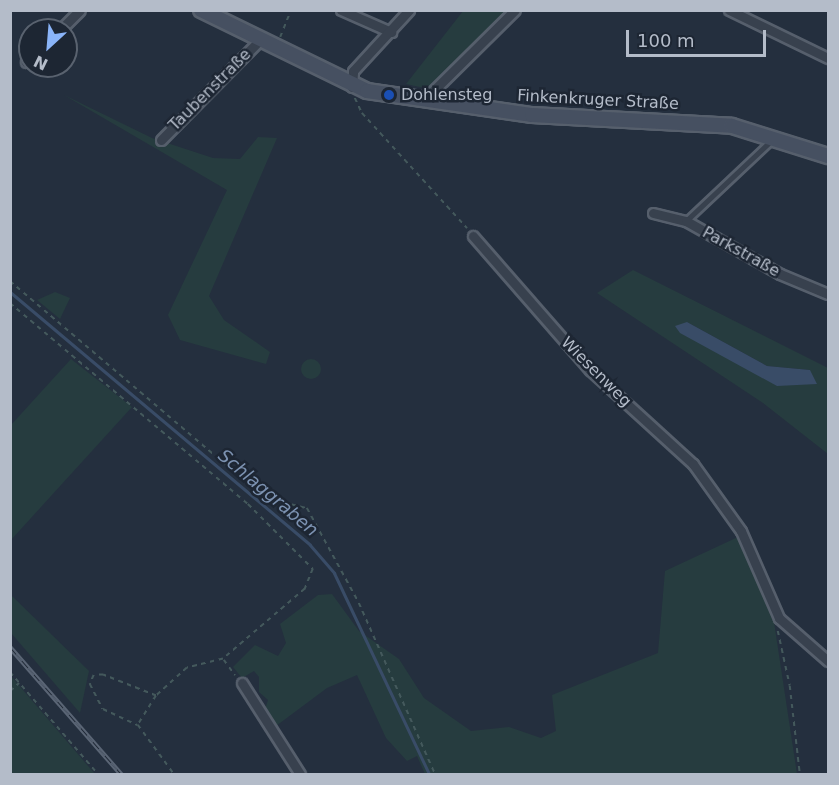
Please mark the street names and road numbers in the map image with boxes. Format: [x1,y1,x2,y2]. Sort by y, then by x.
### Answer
street label: Taubenstraße [165,45,255,135]
street label: Finkenkruger Straße [517,86,679,114]
street label: Parkstraße [699,223,783,281]
street label: Wiesenweg [557,333,635,411]

